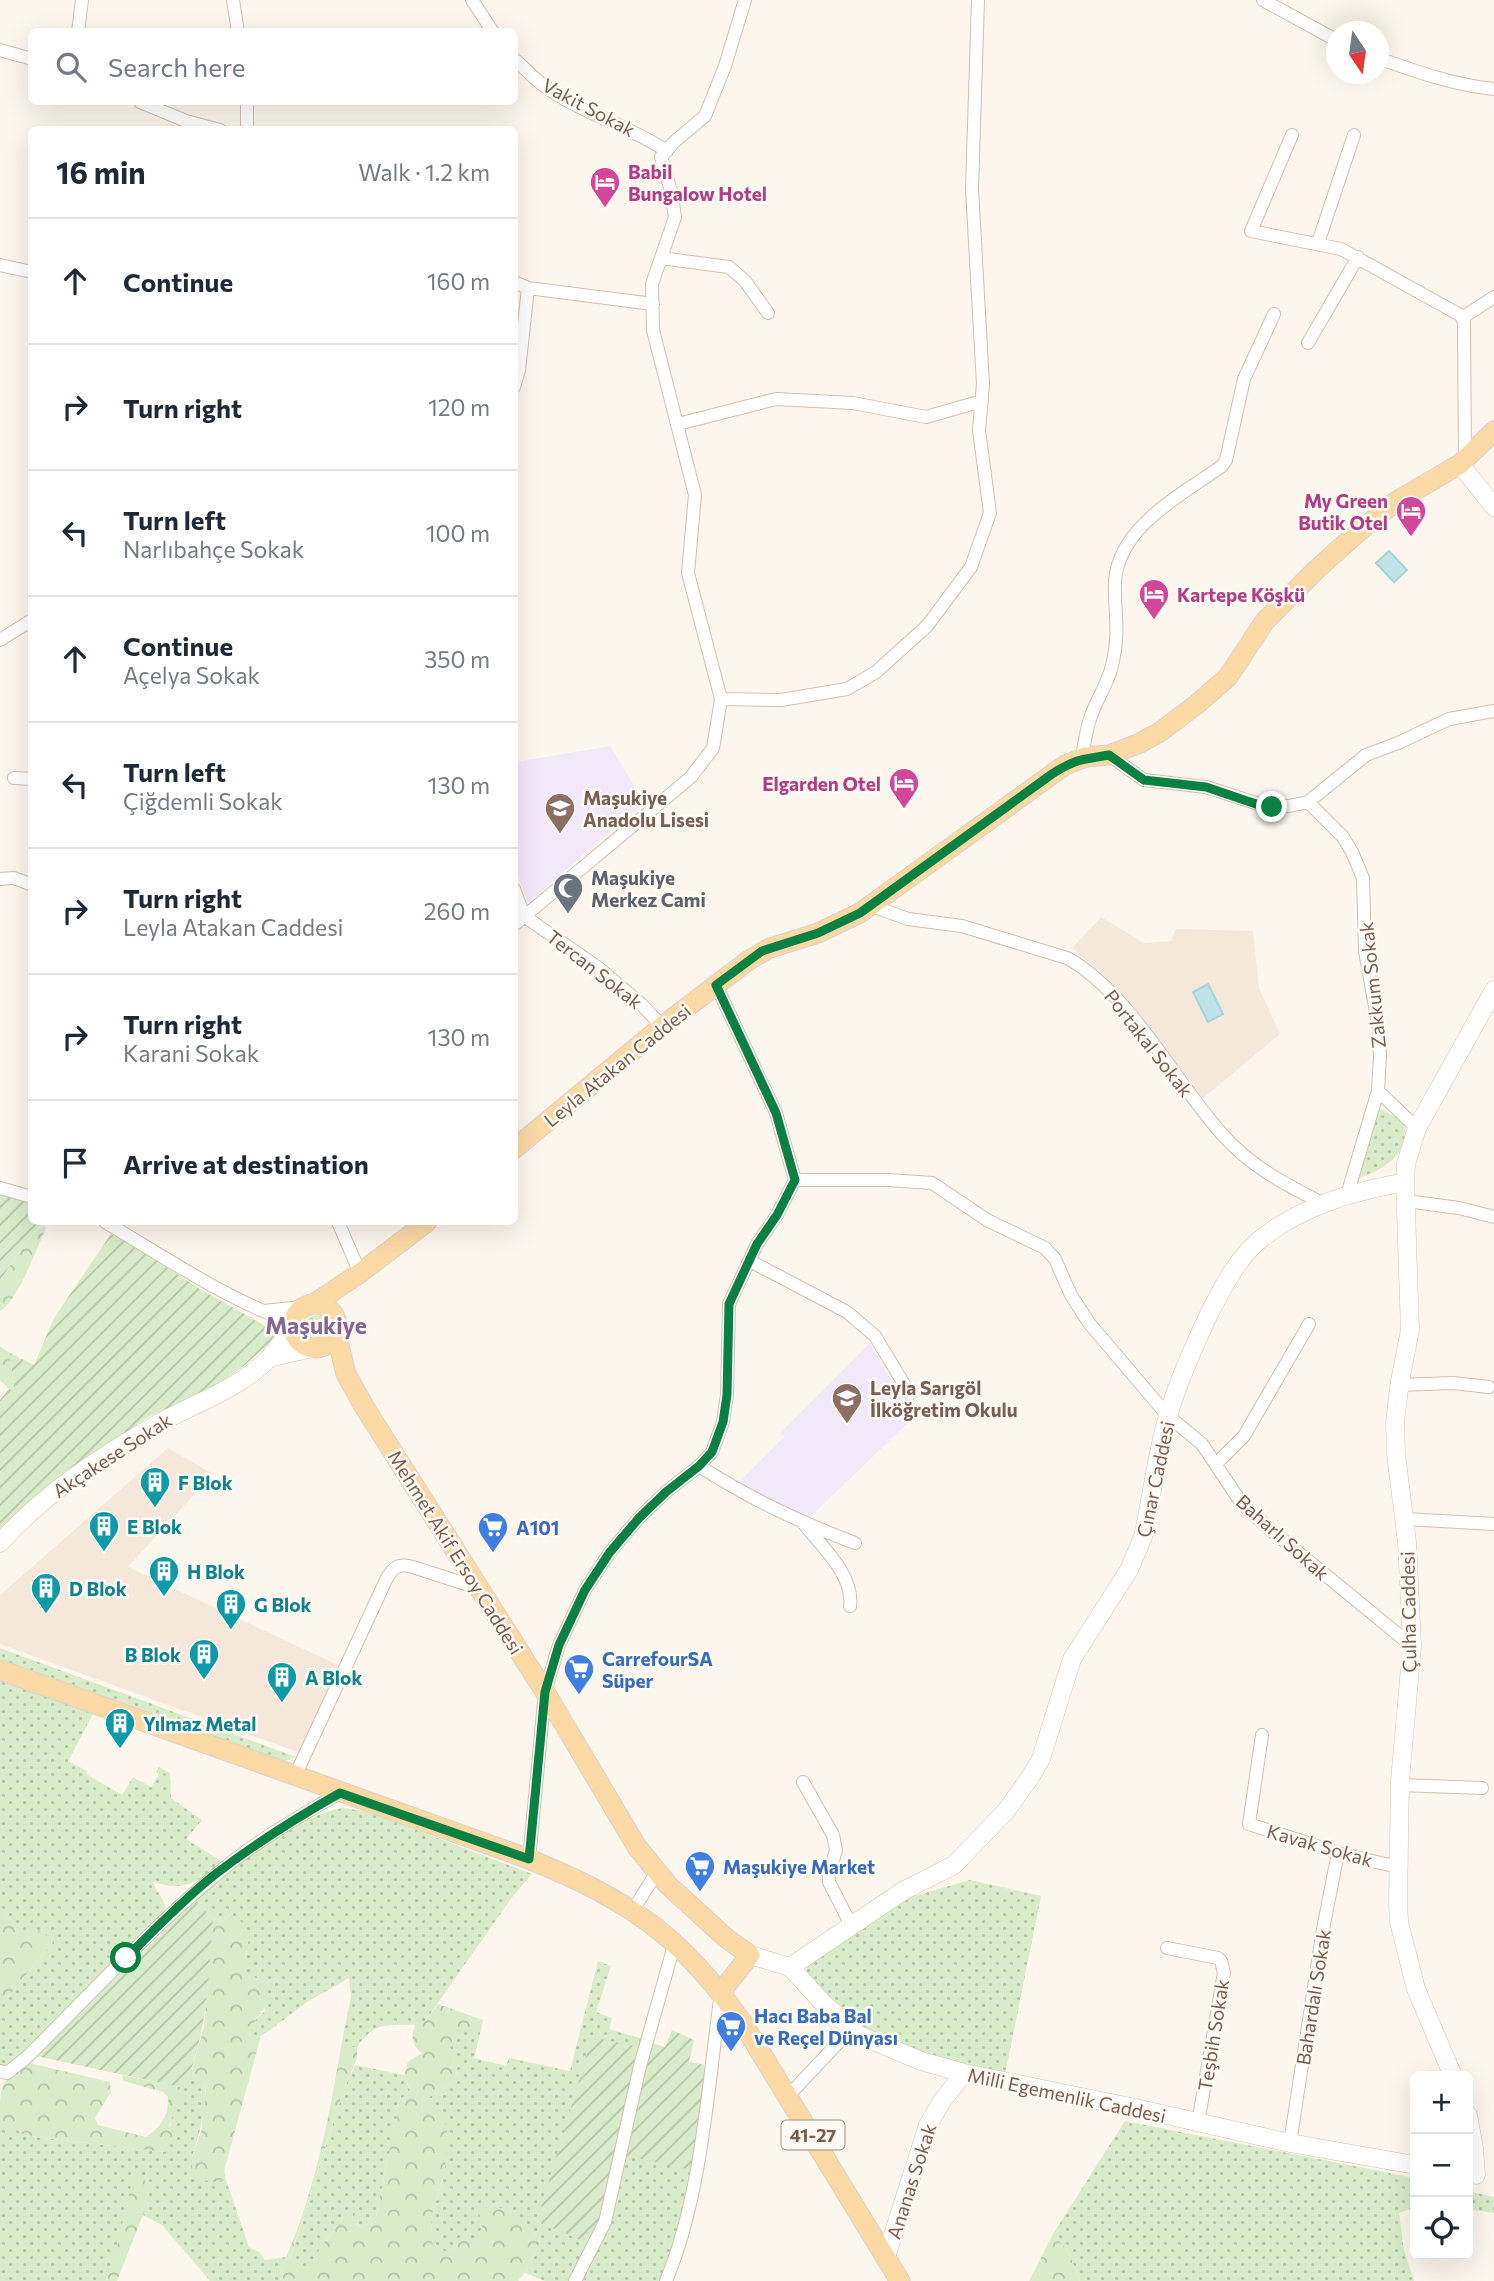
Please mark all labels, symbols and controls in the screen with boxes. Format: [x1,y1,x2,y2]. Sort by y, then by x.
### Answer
north arrow [1326,21,1389,84]
search box [28,28,518,105]
icon: search [52,48,90,86]
text: Search here [108,51,246,82]
street label: Vakit Sokak [539,73,639,141]
text: 16 min [56,153,146,190]
text: Walk · 1.2 km [358,158,490,186]
place label: Babil Bungalow Hotel [628,160,767,205]
hotel icon: Babil Bungalow Hotel [588,165,622,209]
icon: ahead [56,262,94,300]
text: Continue [123,266,233,297]
text: 160 m [427,267,490,295]
icon: right [56,388,94,426]
text: Turn right [123,392,242,423]
text: 120 m [428,393,490,421]
place label: My Green Butik Otel [1298,489,1388,534]
hotel icon: My Green Butik Otel [1394,494,1428,538]
text: Turn left [123,504,226,535]
icon: left [56,514,94,552]
text: 100 m [426,519,490,547]
text: Narlıbahçe Sokak [123,535,304,563]
hotel icon: Kartepe Köşkü [1137,577,1171,621]
place label: Kartepe Köşkü [1177,583,1305,606]
text: Continue [123,630,233,661]
icon: ahead [56,640,94,678]
text: 350 m [424,645,490,673]
text: Açelya Sokak [123,661,260,689]
text: Turn left [123,756,226,787]
icon: left [56,766,94,804]
hotel icon: Elgarden Otel [887,766,921,810]
text: 130 m [428,771,490,799]
place label: Elgarden Otel [762,772,881,795]
place label: Maşukiye Anadolu Lisesi [583,786,709,831]
text: Çiğdemli Sokak [123,787,283,815]
school or university icon: Maşukiye Anadolu Lisesi [543,791,577,835]
route end [1256,791,1287,822]
place label: Maşukiye Merkez Cami [591,866,706,911]
mosque icon: Maşukiye Merkez Cami [551,871,585,915]
text: Turn right [123,882,242,913]
icon: right [56,892,94,930]
text: 260 m [424,897,490,925]
text: Leyla Atakan Caddesi [123,913,344,941]
street label: Zakkum Sokak [1354,921,1390,1049]
street label: Tercan Sokak [543,925,647,1013]
street label: Portakal Sokak [1100,985,1198,1101]
street label: Leyla Atakan Caddesi [539,999,695,1131]
text: Turn right [123,1008,242,1039]
icon: right [56,1018,94,1056]
text: 130 m [428,1023,490,1051]
text: Karani Sokak [123,1039,259,1067]
icon: arrive [56,1144,94,1182]
text: Arrive at destination [123,1148,369,1179]
district label: Maşukiye [265,1311,367,1339]
place label: Leyla Sarıgöl İlköğretim Okulu [870,1376,1018,1421]
school or university icon: Leyla Sarıgöl İlköğretim Okulu [830,1381,864,1425]
street label: Akçakese Sokak [48,1408,176,1502]
street label: Çınar Caddesi [1131,1419,1179,1539]
street label: Mehmet Akif Ersoy Caddesi [384,1446,528,1658]
building icon: F Blok [138,1465,172,1509]
place label: F Blok [178,1471,233,1494]
street label: Baharlı Sokak [1232,1489,1334,1585]
building icon: E Blok [87,1509,121,1553]
supermarket icon: A101 [476,1510,510,1554]
place label: E Blok [127,1515,182,1538]
place label: A101 [516,1516,559,1539]
street label: Çulha Caddesi [1395,1551,1421,1673]
building icon: H Blok [147,1554,181,1598]
place label: H Blok [187,1560,245,1583]
building icon: D Blok [29,1571,63,1615]
place label: D Blok [69,1577,127,1600]
building icon: G Blok [214,1587,248,1631]
place label: G Blok [254,1593,312,1616]
building icon: B Blok [187,1637,221,1681]
place label: B Blok [125,1643,181,1666]
place label: CarrefourSA Süper [602,1647,713,1692]
supermarket icon: CarrefourSA Süper [562,1652,596,1696]
building icon: A Blok [265,1660,299,1704]
place label: A Blok [305,1666,362,1689]
building icon: Yılmaz Metal [103,1706,137,1750]
place label: Yılmaz Metal [143,1712,257,1735]
street label: Kavak Sokak [1264,1819,1376,1871]
supermarket icon: Maşukiye Market [683,1849,717,1893]
place label: Maşukiye Market [723,1855,875,1878]
street label: Bahardalı Sokak [1291,1927,1335,2067]
route start [110,1942,141,1973]
street label: Teşbih Sokak [1193,1977,1233,2093]
place label: Hacı Baba Bal ve Reçel Dünyası [754,2004,898,2049]
supermarket icon: Hacı Baba Bal ve Reçel Dünyası [714,2009,748,2053]
street label: Milli Egemenlik Caddesi [966,2063,1168,2127]
map controls [1410,2071,1473,2260]
button: + [1410,2071,1473,2134]
road number: 41-27 [782,2120,844,2150]
street label: Ananas Sokak [882,2120,940,2242]
button: − [1410,2134,1473,2197]
button: locate [1410,2197,1473,2260]

